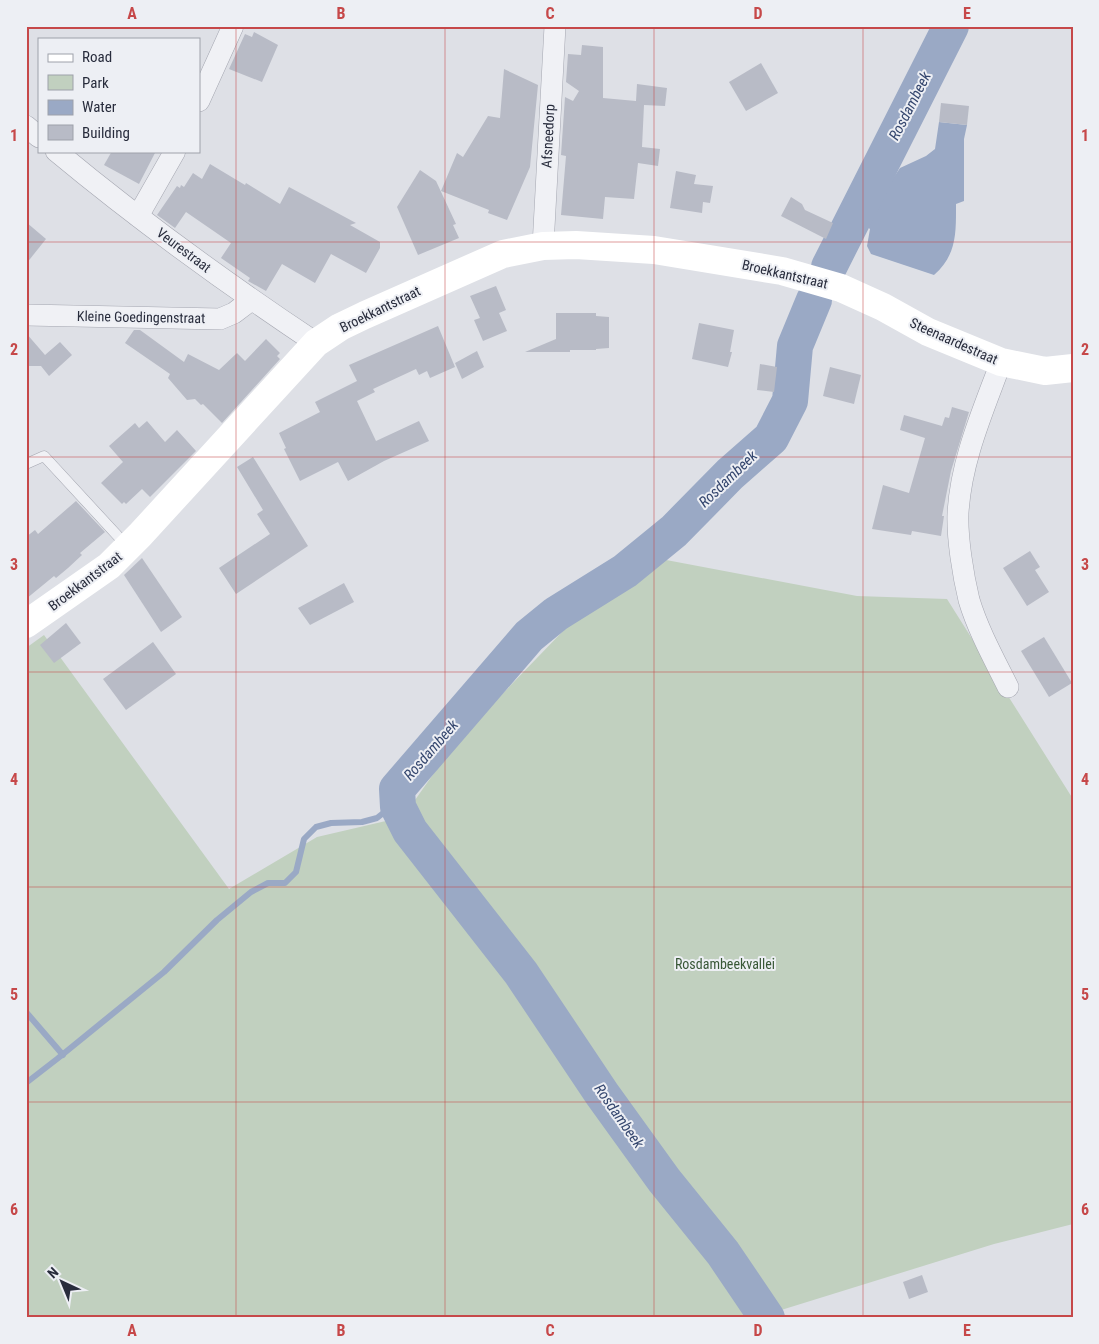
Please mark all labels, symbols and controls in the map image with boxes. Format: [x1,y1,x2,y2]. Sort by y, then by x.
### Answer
text: A [127,4,137,23]
text: B [337,4,346,23]
text: C [545,4,555,23]
text: D [753,4,763,23]
text: E [963,4,971,23]
legend [38,38,200,152]
text: Road [82,48,112,66]
water label: Rosdambeek [885,68,935,143]
text: Park [82,74,109,92]
text: Water [82,98,117,116]
street label: Afsneedorp [538,104,558,168]
text: Building [82,124,130,142]
text: 1 [10,126,18,145]
text: 1 [1081,126,1089,145]
street label: Veurestraat [154,224,214,276]
street label: Broekkantstraat [740,256,830,292]
street label: Broekkantstraat [337,283,423,335]
street label: Kleine Goedingenstraat [77,308,205,326]
street label: Steenaardestraat [908,314,1000,368]
text: 2 [10,340,18,359]
text: 2 [1081,340,1089,359]
water label: Rosdambeek [695,446,761,511]
street label: Broekkantstraat [45,548,125,614]
text: 3 [10,555,18,574]
text: 3 [1081,555,1089,574]
water label: Rosdambeek [400,716,462,784]
text: 4 [10,770,18,789]
text: 4 [1081,770,1089,789]
park label: Rosdambeekvallei [675,956,775,972]
text: 5 [10,985,18,1004]
text: 5 [1081,985,1089,1004]
water label: Rosdambeek [590,1080,648,1152]
text: 6 [10,1200,18,1219]
text: 6 [1081,1200,1089,1219]
north arrow [38,1256,88,1306]
text: N [44,1264,62,1281]
text: A [127,1321,137,1340]
text: B [337,1321,346,1340]
text: C [545,1321,555,1340]
text: D [753,1321,763,1340]
text: E [963,1321,971,1340]

